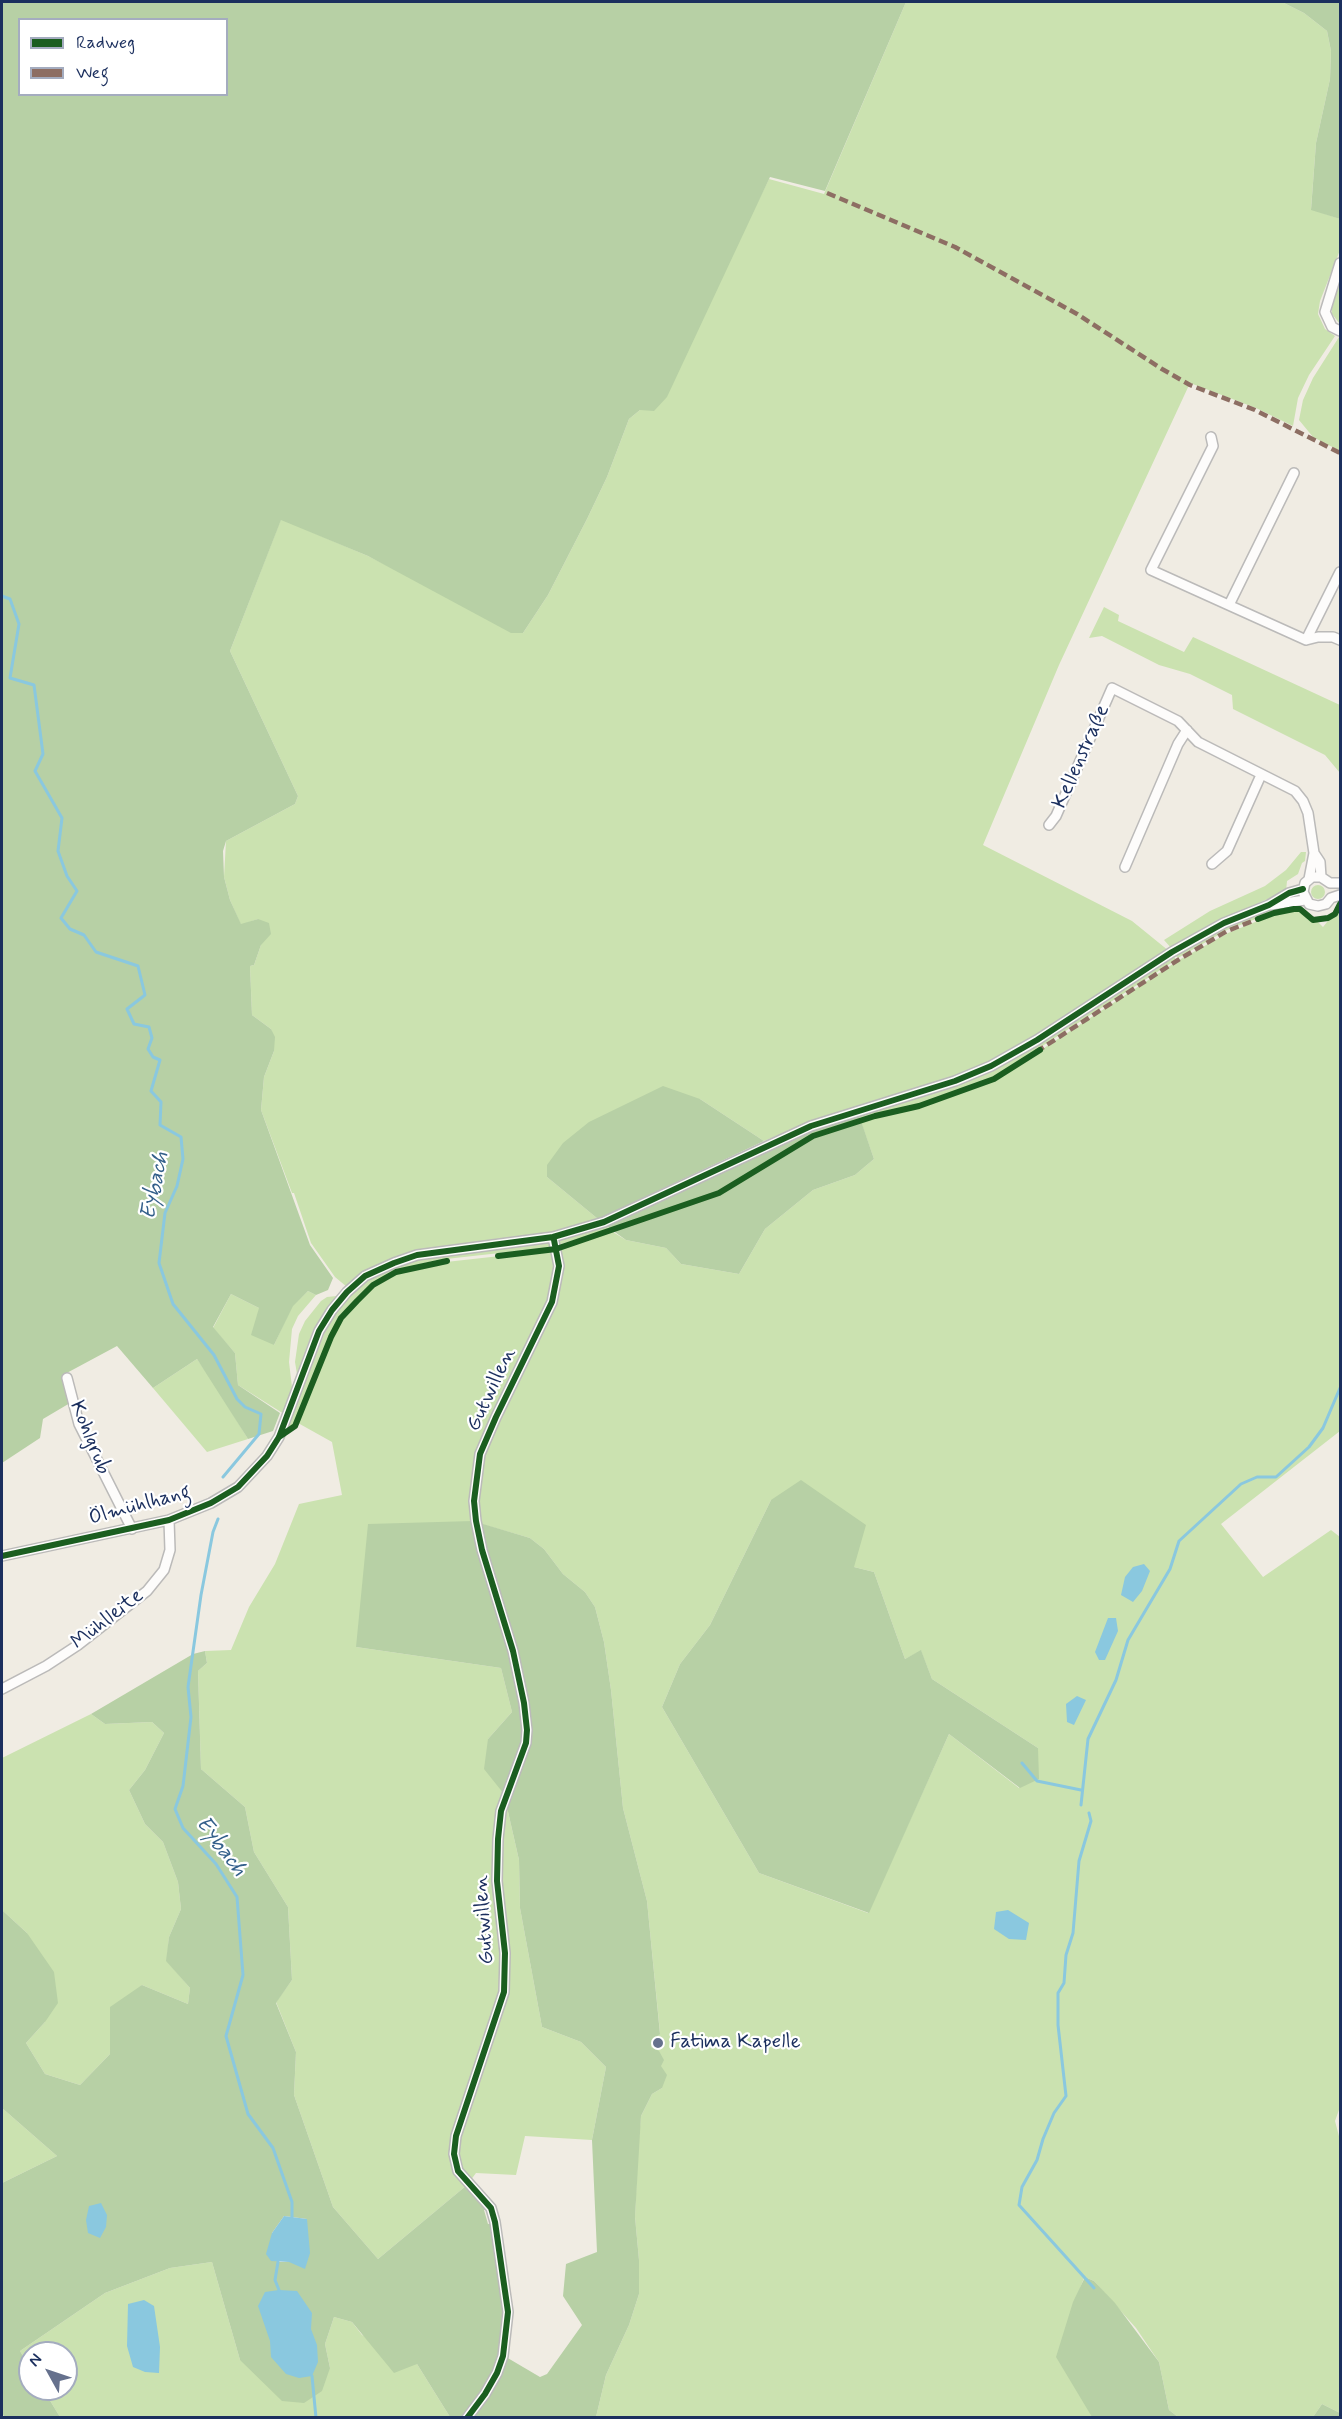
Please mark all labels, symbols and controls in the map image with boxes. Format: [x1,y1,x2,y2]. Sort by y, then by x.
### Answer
legend [18,18,228,96]
text: Radweg [76,31,135,55]
text: Weg [76,61,109,85]
street label: Kellenstraße [1048,701,1116,813]
water label: Eybach [136,1150,176,1222]
street label: Gutwillen [462,1344,522,1436]
street label: Kohlgrub [63,1397,115,1479]
street label: Ölmühlhang [86,1480,194,1532]
street label: Mühlleite [67,1584,149,1656]
water label: Eybach [189,1812,251,1882]
street label: Gutwillen [469,1875,501,1965]
place label: Fatima Kapelle [670,2030,801,2056]
marker: Fatima Kapelle [651,2036,665,2050]
north arrow [18,2341,78,2401]
text: N [24,2350,47,2371]

